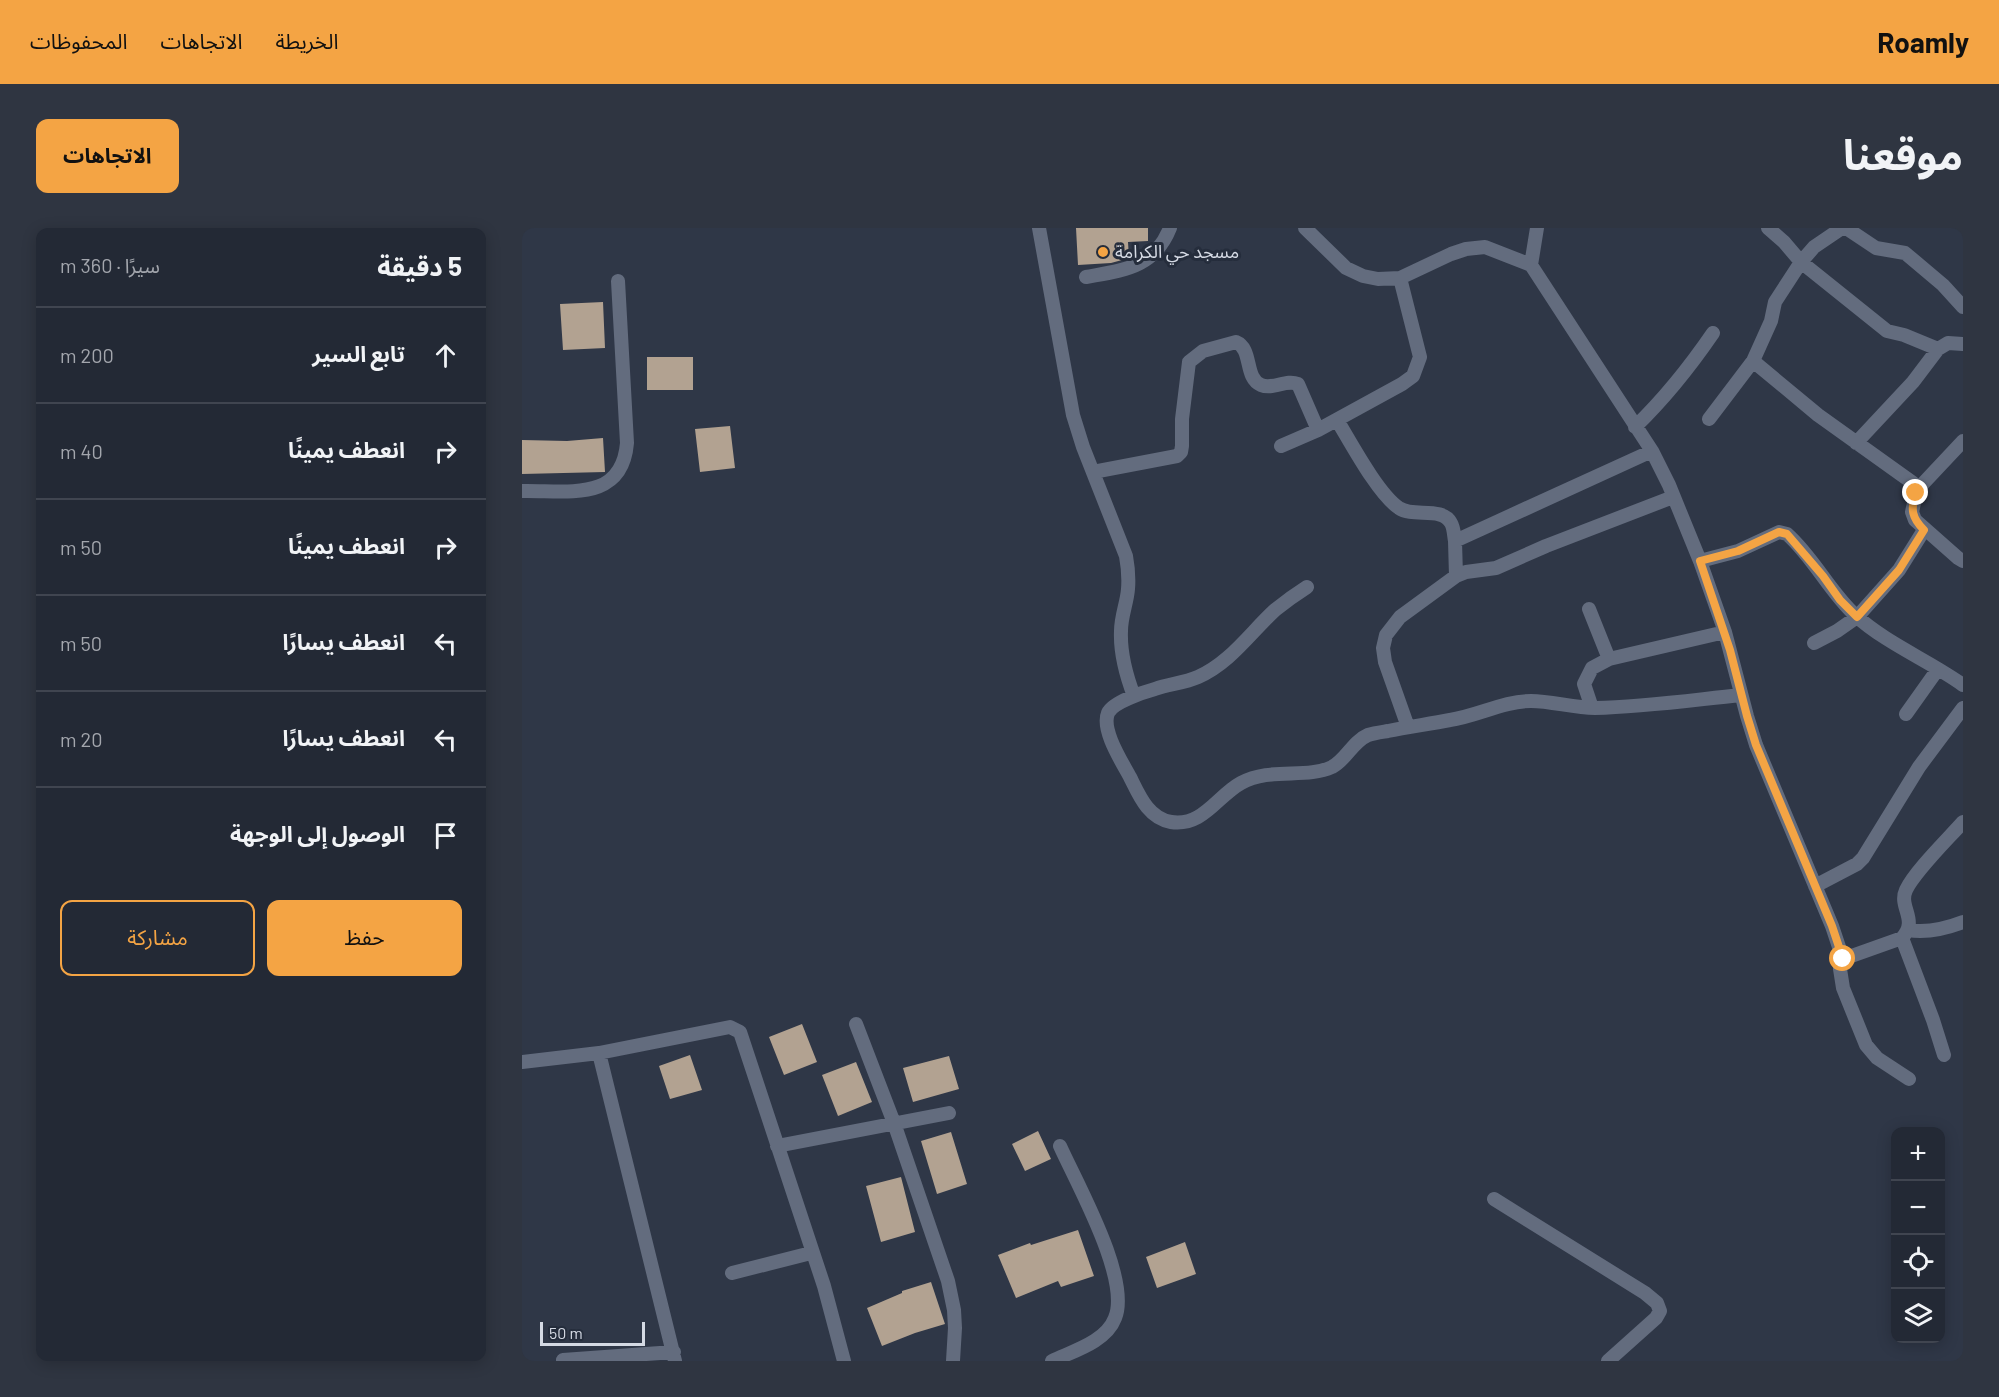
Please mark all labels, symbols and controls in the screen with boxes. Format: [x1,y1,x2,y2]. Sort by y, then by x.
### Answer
text: Roamly [1877,25,1969,59]
text: المحفوظات [30,28,127,53]
text: الاتجاهات [160,28,242,53]
text: الخريطة [275,28,338,53]
button: الاتجاهات [36,119,179,193]
text: موقعنا [1843,128,1963,178]
place label: مسجد حي الكرامة [1115,240,1239,265]
marker: مسجد حي الكرامة [1096,245,1110,259]
text: 5 دقيقة [377,250,462,281]
text: سيرًا · 360 m [60,253,160,277]
icon: ahead [429,339,462,372]
text: تابع السير [312,340,405,366]
text: 200 m [60,343,114,367]
icon: right [429,435,462,468]
text: انعطف يمينًا [288,436,405,462]
text: 40 m [60,439,103,463]
route end [1902,479,1928,505]
icon: right [429,531,462,564]
text: انعطف يمينًا [288,532,405,558]
text: 50 m [60,535,102,559]
icon: left [429,627,462,660]
text: انعطف يسارًا [282,628,405,654]
text: 50 m [60,631,102,655]
icon: left [429,723,462,756]
text: انعطف يسارًا [282,724,405,750]
text: 20 m [60,727,103,751]
icon: arrive [429,819,462,852]
text: الوصول إلى الوجهة [230,820,405,846]
button: مشاركة [60,900,255,976]
button: حفظ [267,900,462,976]
route start [1829,945,1855,971]
map controls [1891,1127,1945,1343]
button: + [1891,1127,1945,1181]
button: − [1891,1181,1945,1235]
button: locate [1891,1235,1945,1289]
button: layers [1891,1289,1945,1343]
scale bar [540,1319,645,1346]
text: 50 m [549,1323,583,1342]

